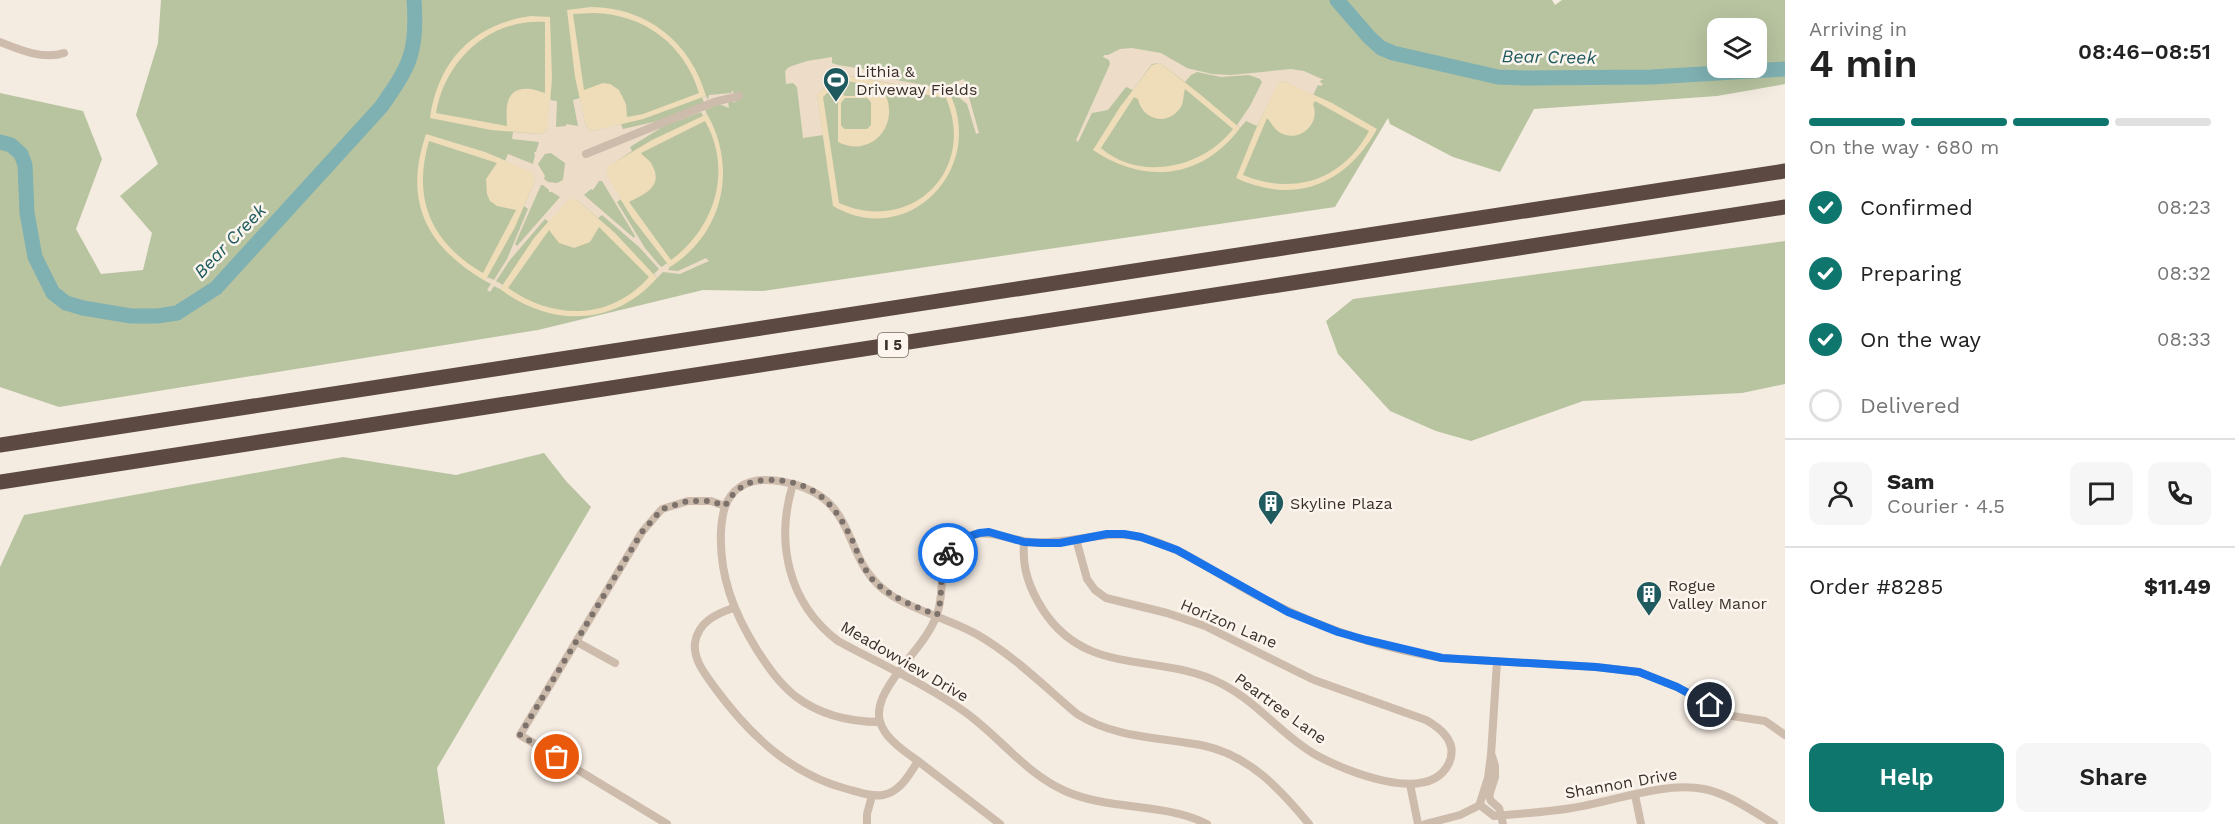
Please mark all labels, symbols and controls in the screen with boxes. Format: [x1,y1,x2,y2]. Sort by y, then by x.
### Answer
text: Arriving in [1809,17,1907,41]
map controls [1707,18,1767,78]
button: layers [1707,18,1767,78]
text: 08:46–08:51 [2078,39,2211,64]
text: 4 min [1809,41,1918,86]
water label: Bear Creek [1501,45,1598,68]
place label: Lithia & Driveway Fields [856,62,977,99]
sports icon: Lithia & Driveway Fields [821,65,851,103]
text: On the way · 680 m [1809,135,1999,159]
icon: check [1809,191,1842,224]
text: Confirmed [1860,195,1973,220]
text: 08:23 [2157,195,2211,219]
water label: Bear Creek [189,198,271,282]
icon: check [1809,257,1842,290]
text: Preparing [1860,261,1961,286]
text: 08:32 [2157,261,2211,285]
icon: check [1809,323,1842,356]
text: On the way [1860,327,1981,352]
text: 08:33 [2157,327,2211,351]
road number: I 5 [878,333,908,357]
text: Delivered [1860,393,1960,418]
button: person [1809,462,1872,525]
button: chat [2070,462,2133,525]
button: phone [2148,462,2211,525]
text: Sam [1887,469,1935,494]
building icon: Skyline Plaza [1256,488,1286,526]
place label: Skyline Plaza [1290,494,1393,513]
text: Courier · 4.5 [1887,494,2005,518]
courier [918,523,978,583]
icon: bike [932,537,965,570]
text: Order #8285 [1809,574,1943,599]
text: $11.49 [2144,574,2211,599]
place label: Rogue Valley Manor [1668,576,1768,613]
building icon: Rogue Valley Manor [1634,579,1664,617]
street label: Horizon Lane [1178,595,1280,652]
street label: Meadowview Drive [837,617,972,706]
street label: Peartree Lane [1231,669,1330,748]
pin [1684,679,1735,730]
icon: home [1693,688,1726,721]
pin [531,731,582,782]
icon: bag [540,740,573,773]
button: Help [1809,743,2004,812]
button: Share [2016,743,2211,812]
street label: Shannon Drive [1563,764,1679,803]

